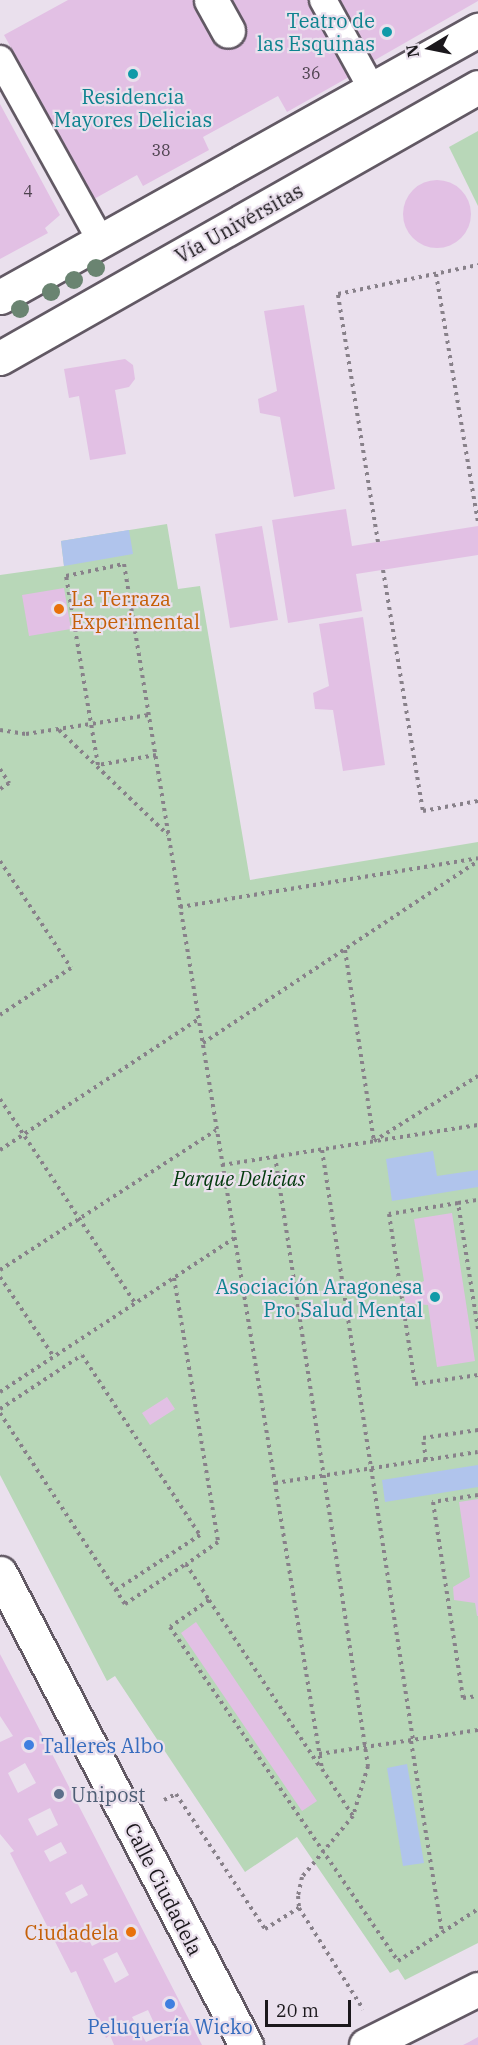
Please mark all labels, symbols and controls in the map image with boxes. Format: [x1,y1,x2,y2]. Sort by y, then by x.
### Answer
place label: Teatro de las Esquinas [257,8,375,55]
north arrow [400,18,460,78]
marker: Teatro de las Esquinas [380,25,394,39]
text: N [401,43,423,59]
house number: 36 [301,63,321,83]
marker: Residencia Mayores Delicias [126,67,140,81]
place label: Residencia Mayores Delicias [54,84,212,131]
house number: 38 [151,140,171,160]
street label: Vía Univérsitas [171,178,307,268]
house number: 4 [23,181,33,201]
place label: La Terraza Experimental [71,586,200,633]
marker: La Terraza Experimental [52,602,66,616]
park label: Parque Delicias [173,1166,305,1190]
place label: Asociación Aragonesa Pro Salud Mental [216,1274,423,1321]
marker: Asociación Aragonesa Pro Salud Mental [428,1290,442,1304]
place label: Talleres Albo [41,1733,164,1757]
marker: Talleres Albo [22,1738,36,1752]
place label: Unipost [71,1782,145,1806]
marker: Unipost [52,1787,66,1801]
street label: Calle Ciudadela [120,1819,208,1959]
place label: Ciudadela [24,1920,119,1944]
marker: Ciudadela [124,1925,138,1939]
scale bar [268,1988,354,2026]
marker: Peluquería Wicko [163,1997,177,2011]
text: 20 m [276,1999,319,2022]
place label: Peluquería Wicko [87,2014,253,2038]

